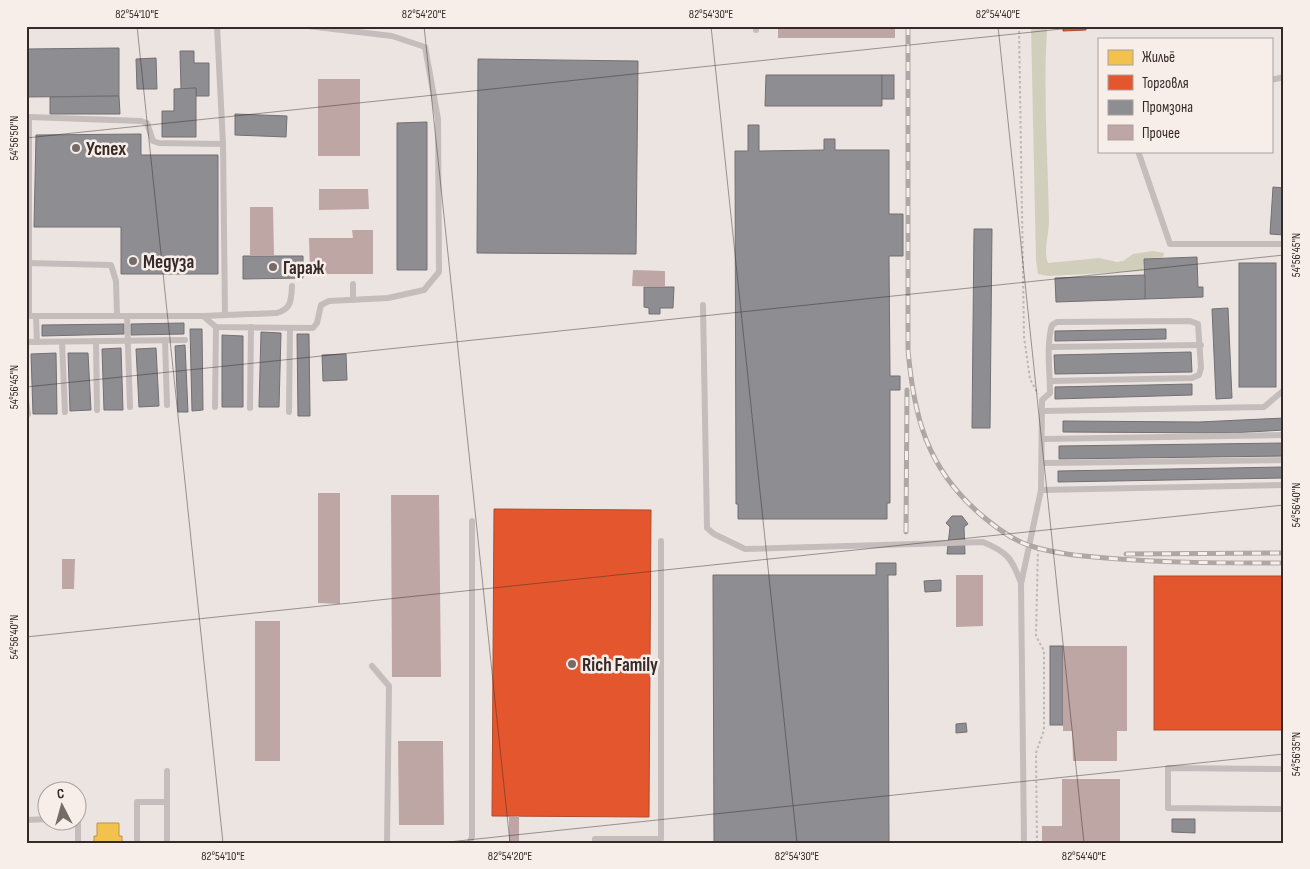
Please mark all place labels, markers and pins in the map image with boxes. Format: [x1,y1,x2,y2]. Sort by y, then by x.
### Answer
place label: Успех [86,138,126,161]
marker: Успех [70,142,82,154]
place label: Медуза [143,251,194,274]
marker: Медуза [127,255,139,267]
place label: Гараж [283,257,325,280]
marker: Гараж [267,261,279,273]
place label: Rich Family [582,654,658,677]
marker: Rich Family [566,658,578,670]

